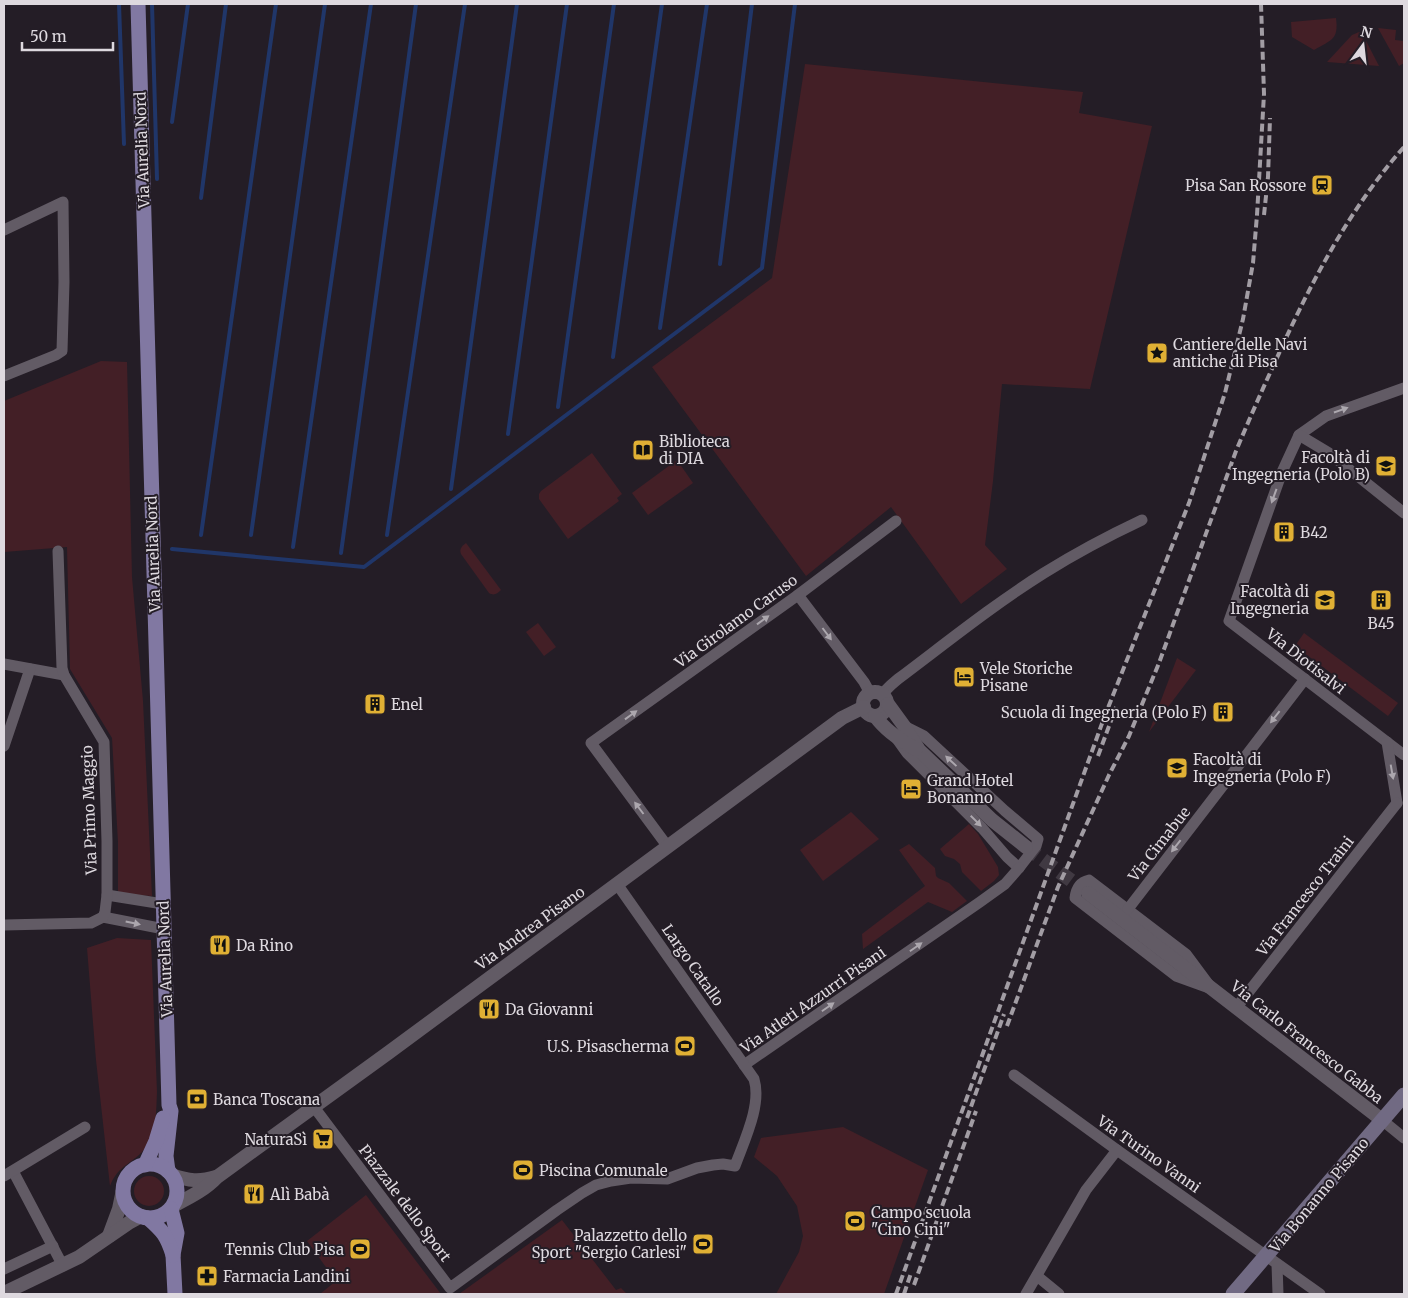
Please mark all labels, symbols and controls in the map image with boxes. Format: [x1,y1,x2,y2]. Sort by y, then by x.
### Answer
scale bar [22,20,114,52]
north arrow [1338,20,1388,70]
text: N [1359,22,1374,43]
text: 50 m [30,27,67,46]
street label: Via Aurelia Nord [130,91,154,210]
station icon: Pisa San Rossore [1310,173,1334,197]
place label: Pisa San Rossore [1185,176,1306,195]
place label: Cantiere delle Navi antiche di Pisa [1173,335,1307,371]
place icon: Cantiere delle Navi antiche di Pisa [1145,341,1169,365]
one-way arrow [1334,406,1349,414]
place label: Biblioteca di DIA [659,432,730,468]
library icon: Biblioteca di DIA [631,438,655,462]
place label: Facoltà di Ingegneria (Polo B) [1232,448,1370,484]
school or university icon: Facoltà di Ingegneria (Polo B) [1374,454,1398,478]
one-way arrow [1270,489,1278,504]
street label: Via Aurelia Nord [141,495,165,614]
building icon: B42 [1272,520,1296,544]
place label: B42 [1300,523,1328,542]
street label: Via Girolamo Caruso [670,570,801,672]
place label: Facoltà di Ingegneria [1230,582,1309,618]
school or university icon: Facoltà di Ingegneria [1313,588,1337,612]
building icon: B45 [1369,588,1393,612]
place label: B45 [1367,614,1395,633]
one-way arrow [756,615,769,626]
street label: Via Diotisalvi [1262,623,1350,698]
one-way arrow [822,627,833,640]
place label: Vele Storiche Pisane [979,659,1073,695]
hotel icon: Vele Storiche Pisane [952,665,976,689]
building icon: Enel [363,692,387,716]
place label: Enel [391,695,423,714]
building icon: Scuola di Ingegneria (Polo F) [1211,700,1235,724]
place label: Scuola di Ingegneria (Polo F) [1001,703,1207,722]
one-way arrow [624,710,637,720]
one-way arrow [1270,710,1281,723]
street label: Via Primo Maggio [77,745,101,876]
place label: Facoltà di Ingegneria (Polo F) [1193,750,1331,786]
one-way arrow [945,755,957,767]
school or university icon: Facoltà di Ingegneria (Polo F) [1165,756,1189,780]
one-way arrow [1388,765,1396,781]
place label: Grand Hotel Bonanno [927,771,1014,807]
hotel icon: Grand Hotel Bonanno [899,777,923,801]
one-way arrow [634,801,644,815]
street label: Via Cimabue [1123,803,1194,886]
one-way arrow [970,815,982,827]
street label: Via Francesco Traini [1252,832,1358,961]
one-way arrow [1171,839,1181,853]
street label: Via Andrea Pisano [471,882,589,975]
street label: Via Aurelia Nord [153,900,177,1019]
one-way arrow [126,919,141,927]
street label: Largo Catallo [658,920,728,1010]
restaurant icon: Da Rino [208,933,232,957]
place label: Da Rino [236,936,293,955]
one-way arrow [909,942,923,952]
street label: Via Atleti Azzurri Pisani [736,943,889,1058]
street label: Via Carlo Francesco Gabba [1226,976,1387,1107]
restaurant icon: Da Giovanni [477,997,501,1021]
place label: Da Giovanni [505,1000,593,1019]
one-way arrow [821,1002,835,1012]
sports icon: U.S. Pisascherma [673,1034,697,1058]
place label: U.S. Pisascherma [547,1037,669,1056]
bank icon: Banca Toscana [185,1087,209,1111]
place label: Banca Toscana [213,1090,320,1109]
street label: Via Turino Vanni [1093,1111,1204,1197]
supermarket icon: NaturaSì [311,1127,335,1151]
place label: NaturaSì [244,1130,307,1149]
street label: Via Bonanno Pisano [1265,1133,1373,1257]
street label: Piazzale dello Sport [355,1141,455,1265]
sports icon: Piscina Comunale [511,1158,535,1182]
place label: Piscina Comunale [539,1161,668,1180]
restaurant icon: Alì Babà [242,1182,266,1206]
place label: Alì Babà [269,1185,329,1204]
place label: Campo scuola "Cino Cini" [871,1203,971,1239]
sports icon: Campo scuola "Cino Cini" [843,1209,867,1233]
place label: Palazzetto dello Sport "Sergio Carlesi" [532,1226,687,1262]
sports icon: Palazzetto dello Sport "Sergio Carlesi" [691,1232,715,1256]
sports icon: Tennis Club Pisa [348,1237,372,1261]
place label: Tennis Club Pisa [224,1240,344,1259]
pharmacy icon: Farmacia Landini [195,1264,219,1288]
place label: Farmacia Landini [223,1267,350,1286]

